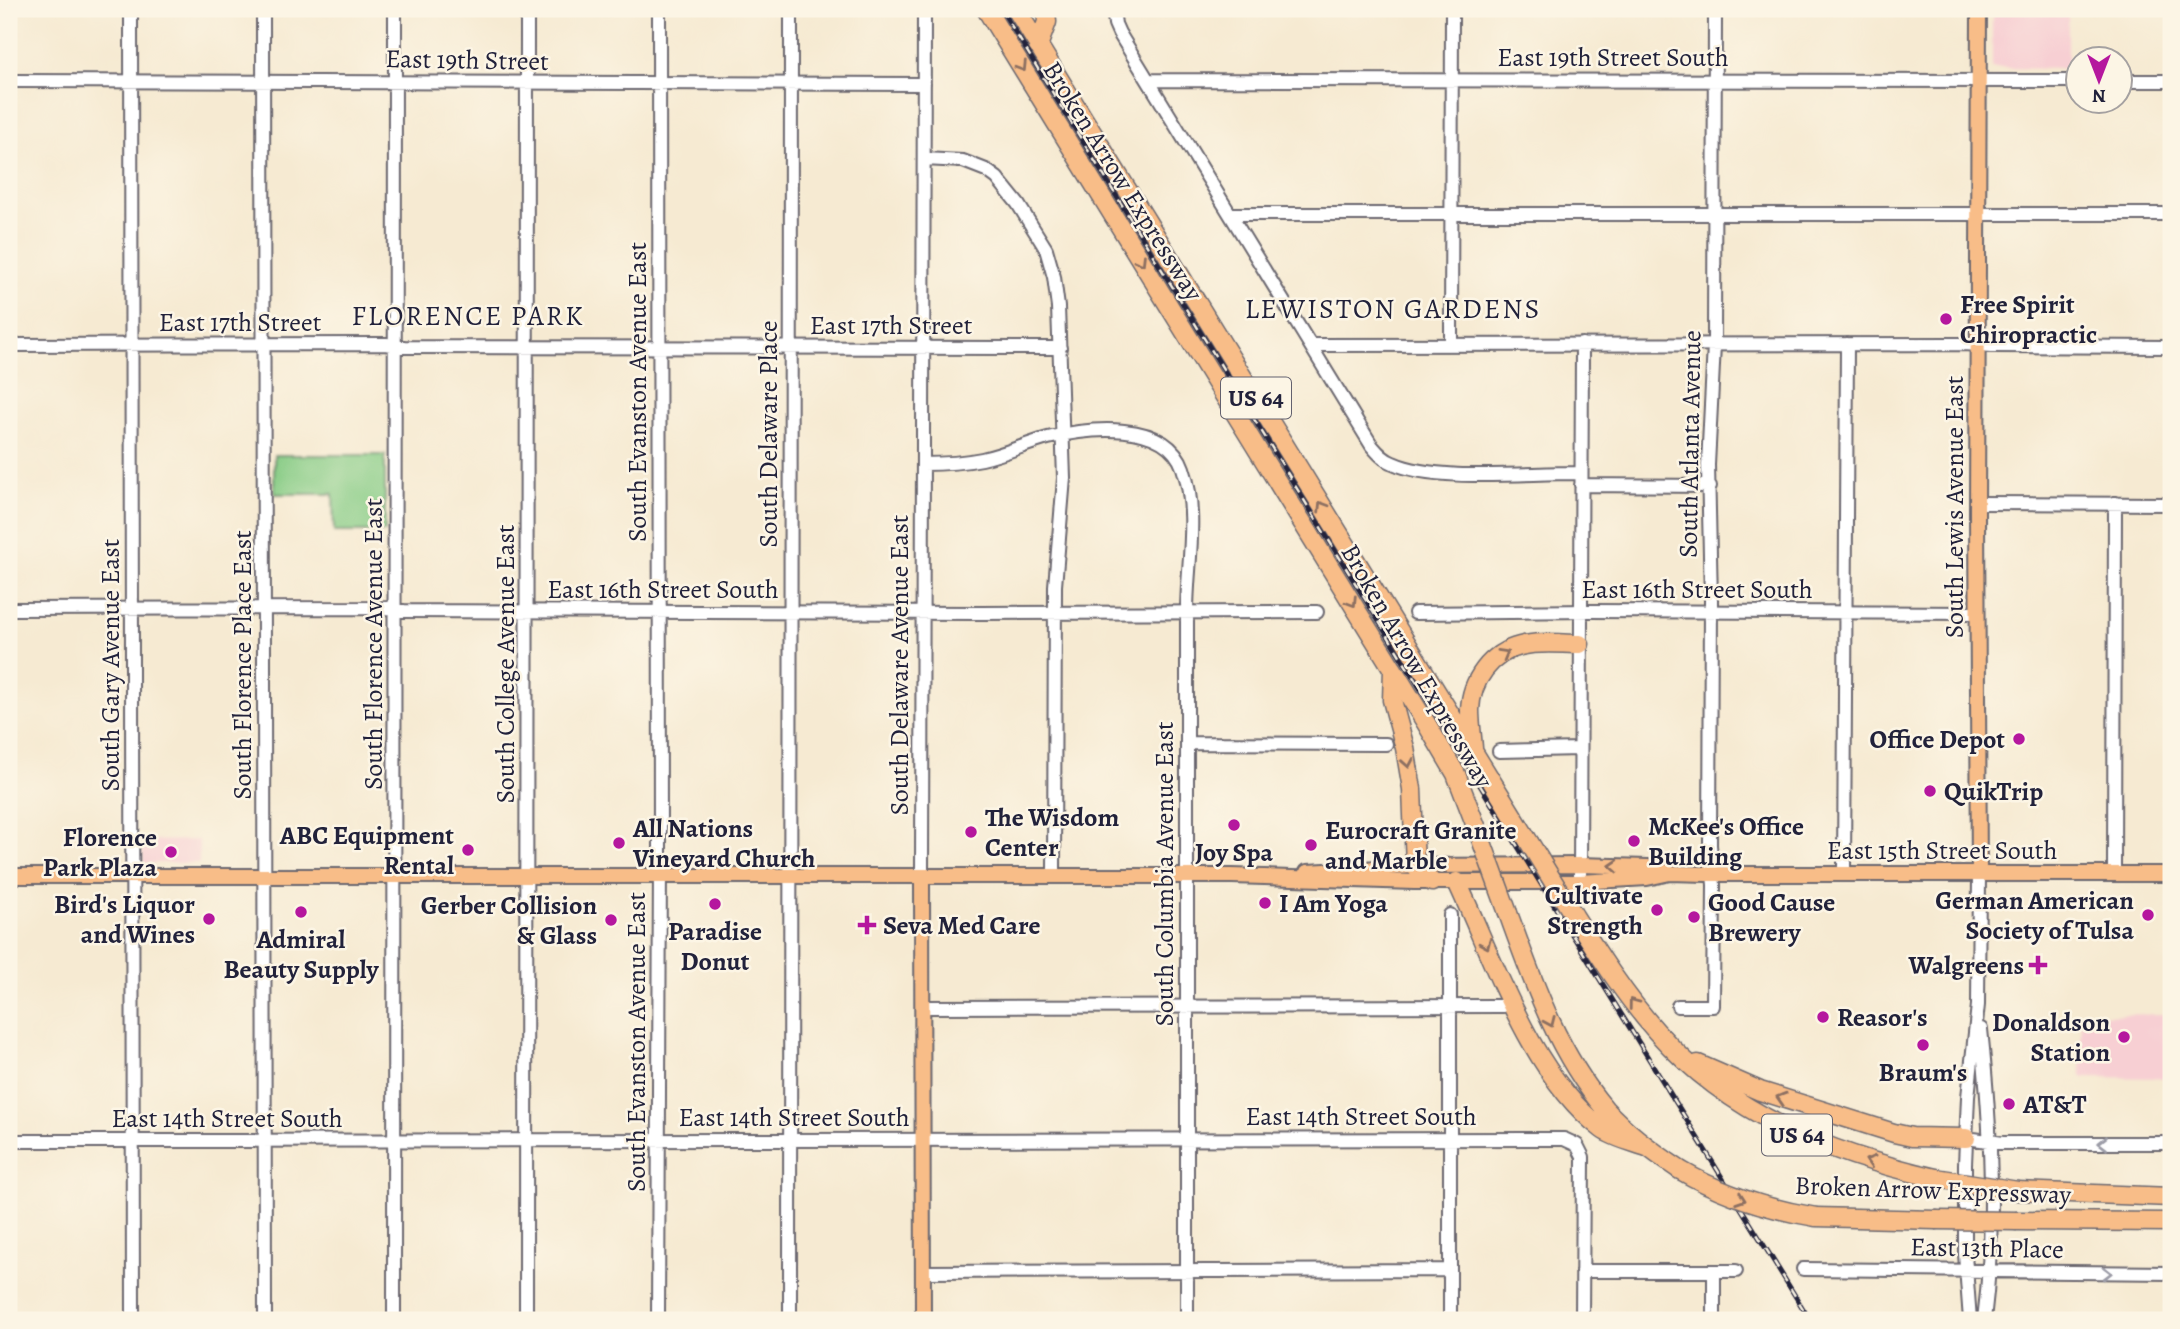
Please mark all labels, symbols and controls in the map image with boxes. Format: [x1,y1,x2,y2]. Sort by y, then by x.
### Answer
street label: East 19th Street South [1497,40,1729,75]
street label: East 19th Street [385,41,549,79]
north arrow [2064,46,2134,116]
street label: Broken Arrow Expressway [1035,54,1211,308]
one-way arrow [1013,59,1026,72]
text: N [2092,83,2106,109]
street label: South Evanston Avenue East [620,242,655,542]
one-way arrow [1133,253,1146,266]
place label: Free Spirit Chiropractic [1960,287,2097,352]
district label: LEWISTON GARDENS [1245,290,1541,328]
district label: FLORENCE PARK [351,297,585,335]
street label: East 17th Street [159,305,322,340]
street label: East 17th Street [810,308,973,343]
marker: Free Spirit Chiropractic [1938,311,1954,327]
street label: South Delaware Place [751,320,786,548]
street label: South Atlanta Avenue [1671,330,1709,558]
street label: South Lewis Avenue East [1937,375,1972,638]
road number: US 64 [1221,377,1291,418]
street label: South Florence Avenue East [356,498,391,790]
one-way arrow [1318,500,1331,513]
street label: South Delaware Avenue East [882,514,917,815]
street label: South College Avenue East [488,524,523,804]
street label: South Florence Place East [225,530,260,800]
street label: South Gary Avenue East [93,538,128,791]
street label: Broken Arrow Expressway [1333,538,1501,795]
street label: East 16th Street South [547,572,779,607]
street label: East 16th Street South [1581,572,1813,607]
one-way arrow [1343,595,1356,608]
one-way arrow [1496,649,1509,662]
street label: South Columbia Avenue East [1147,721,1182,1027]
place label: Office Depot [1870,722,2005,757]
marker: Office Depot [2011,731,2027,747]
one-way arrow [1400,758,1415,769]
place label: QuikTrip [1944,774,2043,809]
marker: QuikTrip [1922,783,1938,799]
place label: The Wisdom Center [985,800,1120,865]
place label: McKee's Office Building [1648,809,1804,874]
place label: All Nations Vineyard Church [632,811,815,876]
place label: Eurocraft Granite and Marble [1325,813,1517,878]
marker: Joy Spa [1226,817,1242,833]
place label: ABC Equipment Rental [279,818,454,883]
place label: Florence Park Plaza [43,820,157,885]
marker: The Wisdom Center [963,824,979,840]
marker: McKee's Office Building [1626,833,1642,849]
street label: East 15th Street South [1827,833,2057,868]
marker: All Nations Vineyard Church [611,835,627,851]
place label: Joy Spa [1195,835,1273,870]
marker: Eurocraft Granite and Marble [1303,837,1319,853]
marker: ABC Equipment Rental [460,842,476,858]
marker: Florence Park Plaza [163,844,179,860]
one-way arrow [1608,858,1619,873]
place label: Cultivate Strength [1545,878,1643,943]
place label: German American Society of Tulsa [1935,883,2134,948]
place label: Good Cause Brewery [1708,885,1835,950]
place label: I Am Yoga [1279,886,1388,921]
place label: Bird's Liquor and Wines [54,887,195,952]
place label: Gerber Collision & Glass [421,888,597,953]
street label: South Evanston Avenue East [619,892,654,1192]
marker: I Am Yoga [1257,895,1273,911]
marker: Paradise Donut [707,896,723,912]
marker: Cultivate Strength [1649,902,1665,918]
marker: Admiral Beauty Supply [293,904,309,920]
marker: German American Society of Tulsa [2140,907,2156,923]
place label: Seva Med Care [883,908,1040,943]
marker: Good Cause Brewery [1686,909,1702,925]
marker: Bird's Liquor and Wines [201,911,217,927]
marker: Gerber Collision & Glass [603,912,619,928]
place label: Paradise Donut [668,914,762,979]
marker: Seva Med Care [857,915,877,935]
place label: Admiral Beauty Supply [223,922,380,987]
one-way arrow [1477,937,1491,949]
place label: Walgreens [1908,948,2024,983]
marker: Walgreens [2030,957,2046,973]
one-way arrow [1629,998,1641,1011]
place label: Reasor's [1837,1000,1928,1035]
place label: Donaldson Station [1992,1005,2110,1070]
marker: Reasor's [1815,1009,1831,1025]
one-way arrow [1542,1015,1556,1027]
marker: Donaldson Station [2116,1029,2132,1045]
marker: Braum's [1915,1037,1931,1053]
place label: Braum's [1879,1055,1967,1090]
place label: AT&T [2022,1087,2087,1122]
one-way arrow [1775,1091,1787,1106]
marker: AT&T [2001,1096,2017,1112]
street label: East 14th Street South [1245,1099,1477,1134]
street label: East 14th Street South [678,1100,910,1135]
street label: East 14th Street South [111,1101,343,1136]
road number: US 64 [1762,1114,1832,1156]
one-way arrow [2097,1135,2108,1151]
one-way arrow [1864,1154,1876,1169]
street label: Broken Arrow Expressway [1794,1168,2072,1212]
one-way arrow [1735,1191,1747,1205]
street label: East 13th Place [1910,1229,2064,1267]
one-way arrow [2101,1265,2112,1280]

